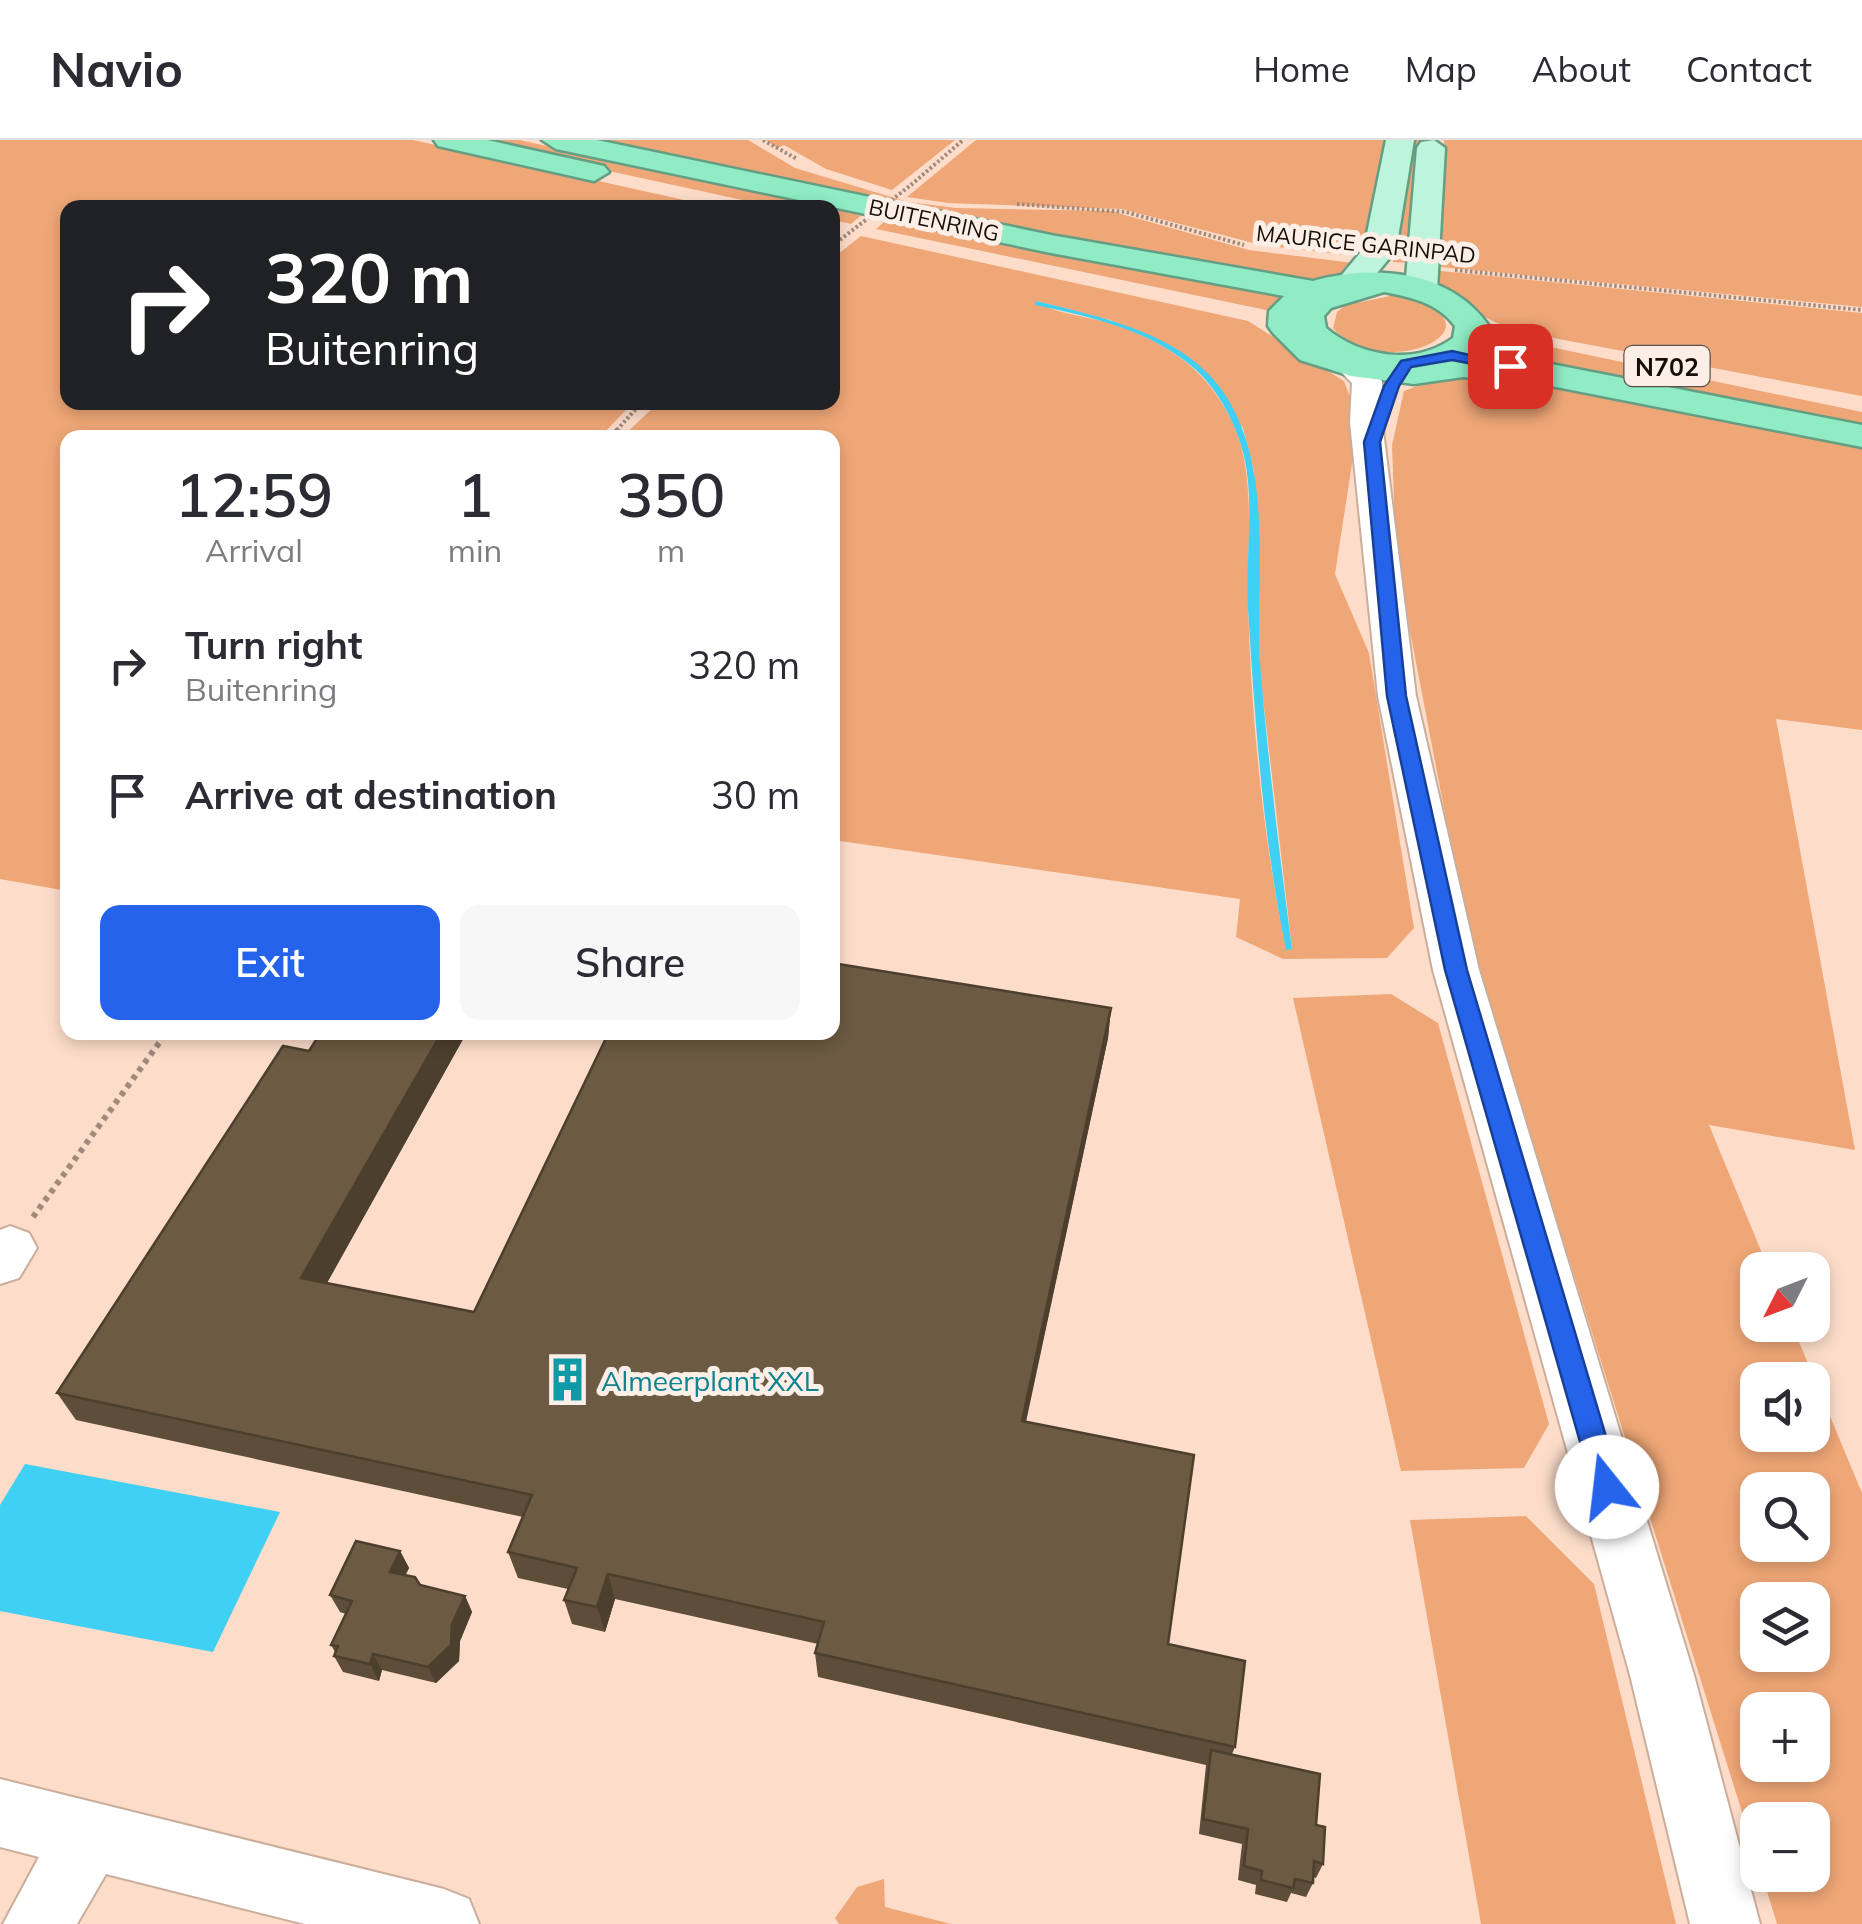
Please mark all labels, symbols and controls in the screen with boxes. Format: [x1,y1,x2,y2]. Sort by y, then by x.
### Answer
text: Navio [50,39,183,99]
text: Home [1253,47,1350,91]
text: Map [1405,47,1477,91]
text: About [1532,47,1631,91]
text: Contact [1686,47,1812,91]
street label: BUITENRING [866,192,1002,248]
street label: MAURICE GARINPAD [1255,219,1477,269]
text: 320 m [265,233,473,321]
icon: right [100,240,230,370]
text: Buitenring [265,320,479,376]
pin [1468,324,1553,409]
icon: arrive [1483,339,1538,394]
road number: N702 [1624,346,1710,386]
text: 12:59 [175,457,333,532]
text: 1 [457,457,493,532]
text: 350 [617,457,725,532]
text: Arrival [205,530,303,570]
text: min [448,530,502,570]
text: m [657,530,685,570]
text: Turn right [185,621,362,669]
icon: right [100,638,155,693]
text: 320 m [688,641,800,689]
text: Buitenring [185,669,337,709]
icon: arrive [100,768,155,823]
text: Arrive at destination [185,771,557,819]
text: 30 m [711,771,800,819]
button: Exit [100,905,440,1020]
button: Share [460,905,800,1020]
north arrow [1740,1252,1830,1342]
map controls [1740,1252,1830,1892]
building icon: Almeerplant XXL [544,1356,592,1404]
button: sound [1740,1362,1830,1452]
place label: Almeerplant XXL [601,1363,819,1398]
position arrow [1555,1435,1659,1539]
button: search [1740,1472,1830,1562]
button: layers [1740,1582,1830,1672]
button: + [1740,1692,1830,1782]
button: − [1740,1802,1830,1892]

